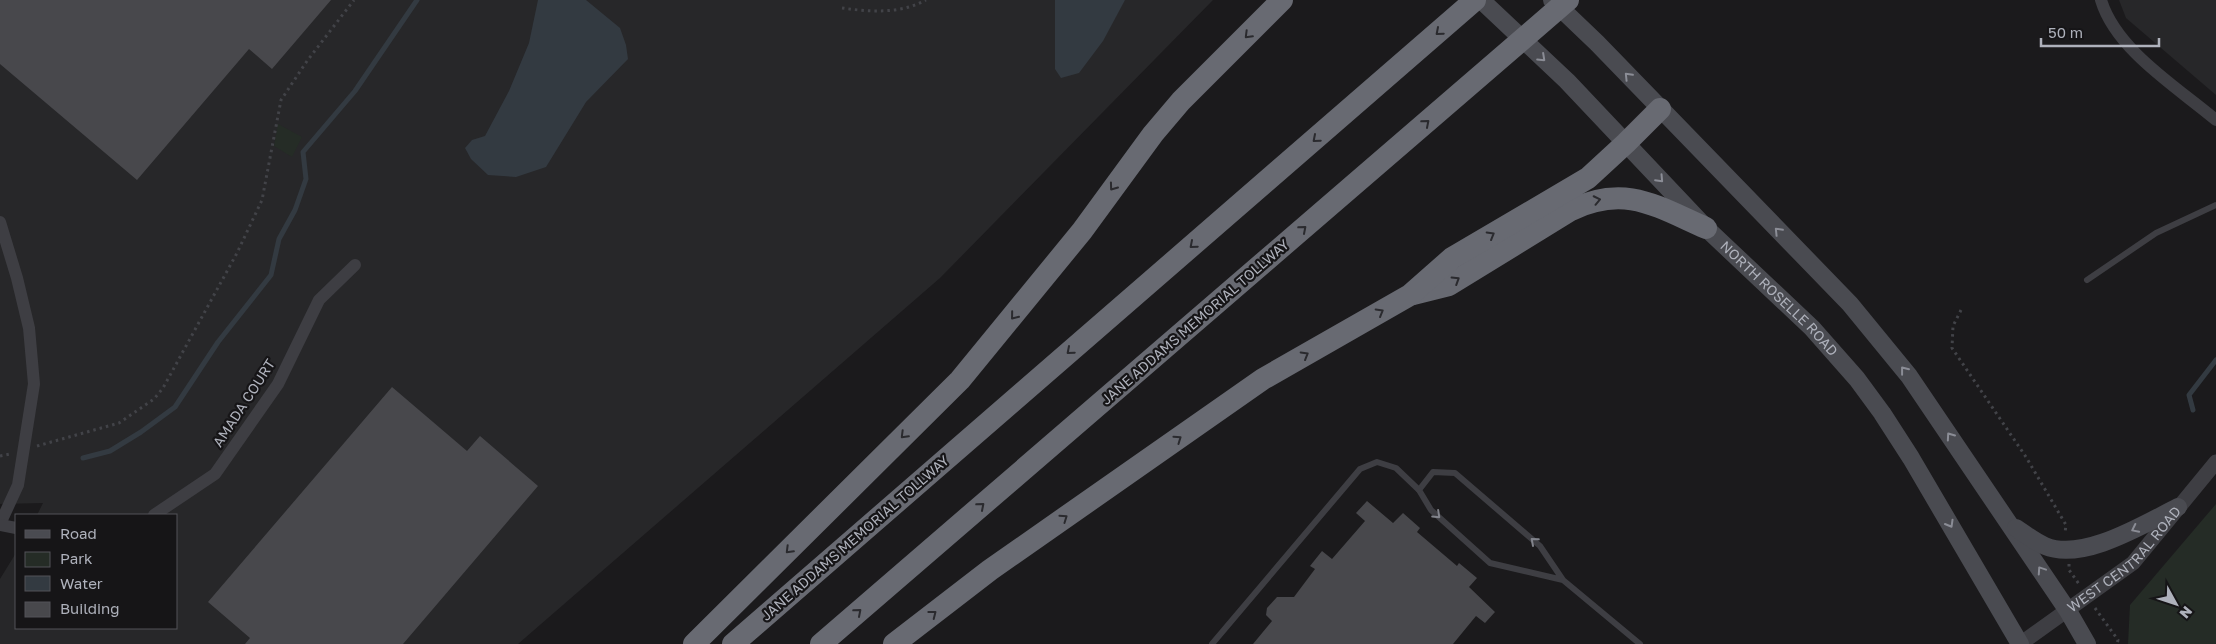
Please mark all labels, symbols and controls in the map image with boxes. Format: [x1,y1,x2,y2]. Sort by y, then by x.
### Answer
scale bar [2041,15,2158,47]
text: 50 m [2048,23,2083,41]
one-way arrow [1435,26,1444,35]
one-way arrow [1244,29,1253,38]
one-way arrow [1536,52,1545,61]
one-way arrow [1625,73,1634,82]
one-way arrow [1420,120,1429,128]
one-way arrow [1313,133,1322,141]
one-way arrow [1654,173,1663,182]
one-way arrow [1110,181,1119,191]
one-way arrow [1592,195,1601,206]
one-way arrow [1297,225,1306,234]
one-way arrow [1775,228,1784,237]
one-way arrow [1485,231,1494,241]
street label: JANE ADDAMS MEMORIAL TOLLWAY [1097,235,1292,408]
street label: NORTH ROSELLE ROAD [1717,237,1842,359]
one-way arrow [1190,239,1199,248]
one-way arrow [1451,277,1460,287]
one-way arrow [1374,309,1383,319]
one-way arrow [1011,310,1019,319]
one-way arrow [1067,346,1076,355]
one-way arrow [1300,351,1309,361]
street label: AMADA COURT [209,355,278,450]
one-way arrow [1901,366,1910,376]
one-way arrow [901,429,910,438]
one-way arrow [1947,432,1956,442]
one-way arrow [1172,436,1182,445]
street label: JANE ADDAMS MEMORIAL TOLLWAY [757,451,952,624]
one-way arrow [975,503,984,512]
street label: WEST CENTRAL ROAD [2064,503,2184,615]
one-way arrow [1431,509,1440,518]
legend [15,514,178,629]
one-way arrow [1058,515,1068,524]
one-way arrow [1944,519,1954,528]
one-way arrow [2131,523,2140,533]
text: Road [60,524,97,542]
one-way arrow [1531,538,1540,547]
one-way arrow [785,544,794,553]
text: Park [60,549,93,567]
one-way arrow [2038,567,2047,576]
text: Water [60,574,103,592]
north arrow [2151,579,2201,629]
text: Building [60,599,120,617]
text: N [2176,603,2196,622]
one-way arrow [852,609,861,618]
one-way arrow [927,612,936,620]

